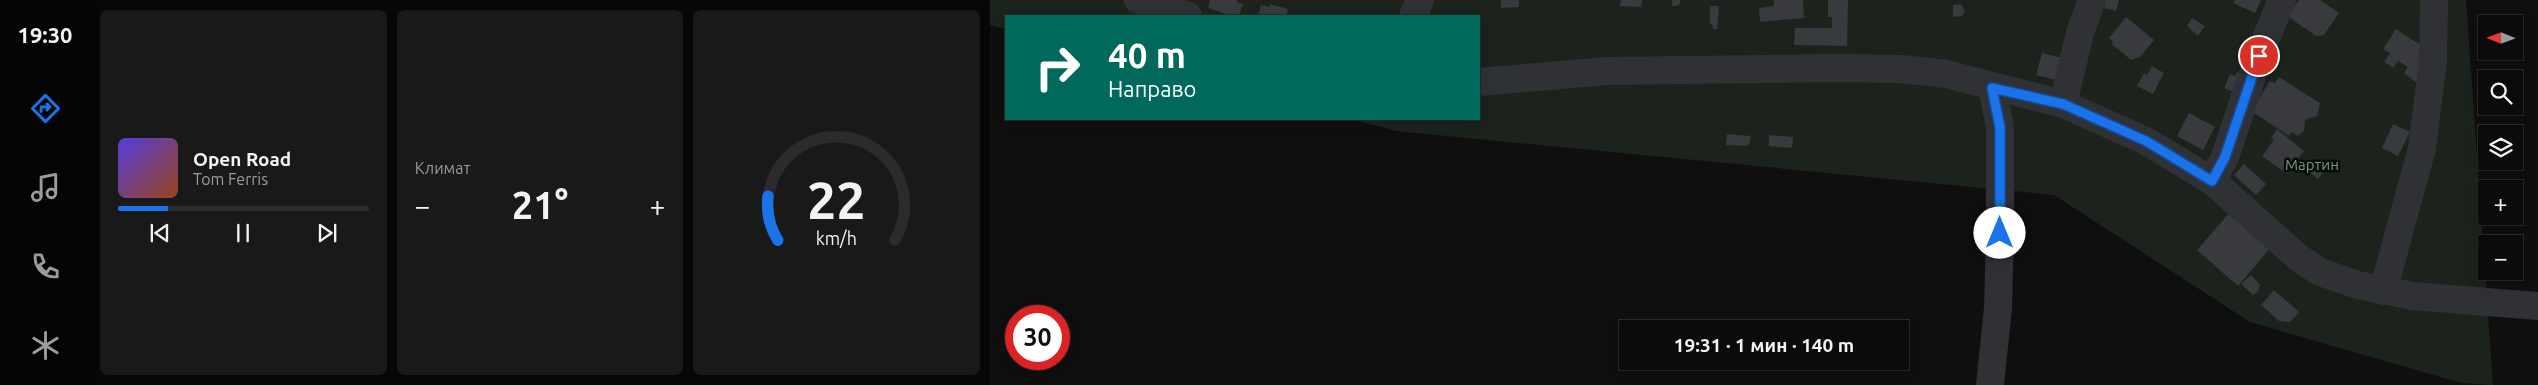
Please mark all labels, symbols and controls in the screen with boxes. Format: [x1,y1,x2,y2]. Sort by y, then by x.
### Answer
north arrow [2478,15,2522,60]
map controls [2478,15,2523,280]
text: 19:30 [17,22,73,47]
icon: right [1025,35,1090,100]
text: 40 m [1108,35,1186,75]
pin [2238,35,2280,77]
icon: arrive [2245,42,2273,70]
button: search [2478,70,2523,115]
text: Направо [1108,76,1196,101]
icon: directions [28,91,63,126]
button: layers [2478,125,2523,170]
text: Open Road [193,148,291,170]
park label: Мартин [2285,156,2339,173]
text: Климат [415,159,471,177]
icon: music [28,170,63,205]
text: Tom Ferris [193,170,268,188]
text: 22 [807,171,866,229]
button: + [2478,180,2523,225]
text: 21° [512,184,568,226]
text: − [415,190,430,221]
text: + [650,190,665,221]
position arrow [1973,206,2025,258]
icon: previous [146,219,174,247]
icon: pause [229,219,257,247]
icon: next [313,219,341,247]
text: km/h [816,228,857,248]
button: − [2478,235,2523,280]
icon: phone [28,249,63,284]
speed limit sign: 30 [1005,305,1070,370]
icon: climate [28,328,63,363]
text: 19:31 · 1 мин · 140 m [1674,334,1854,356]

